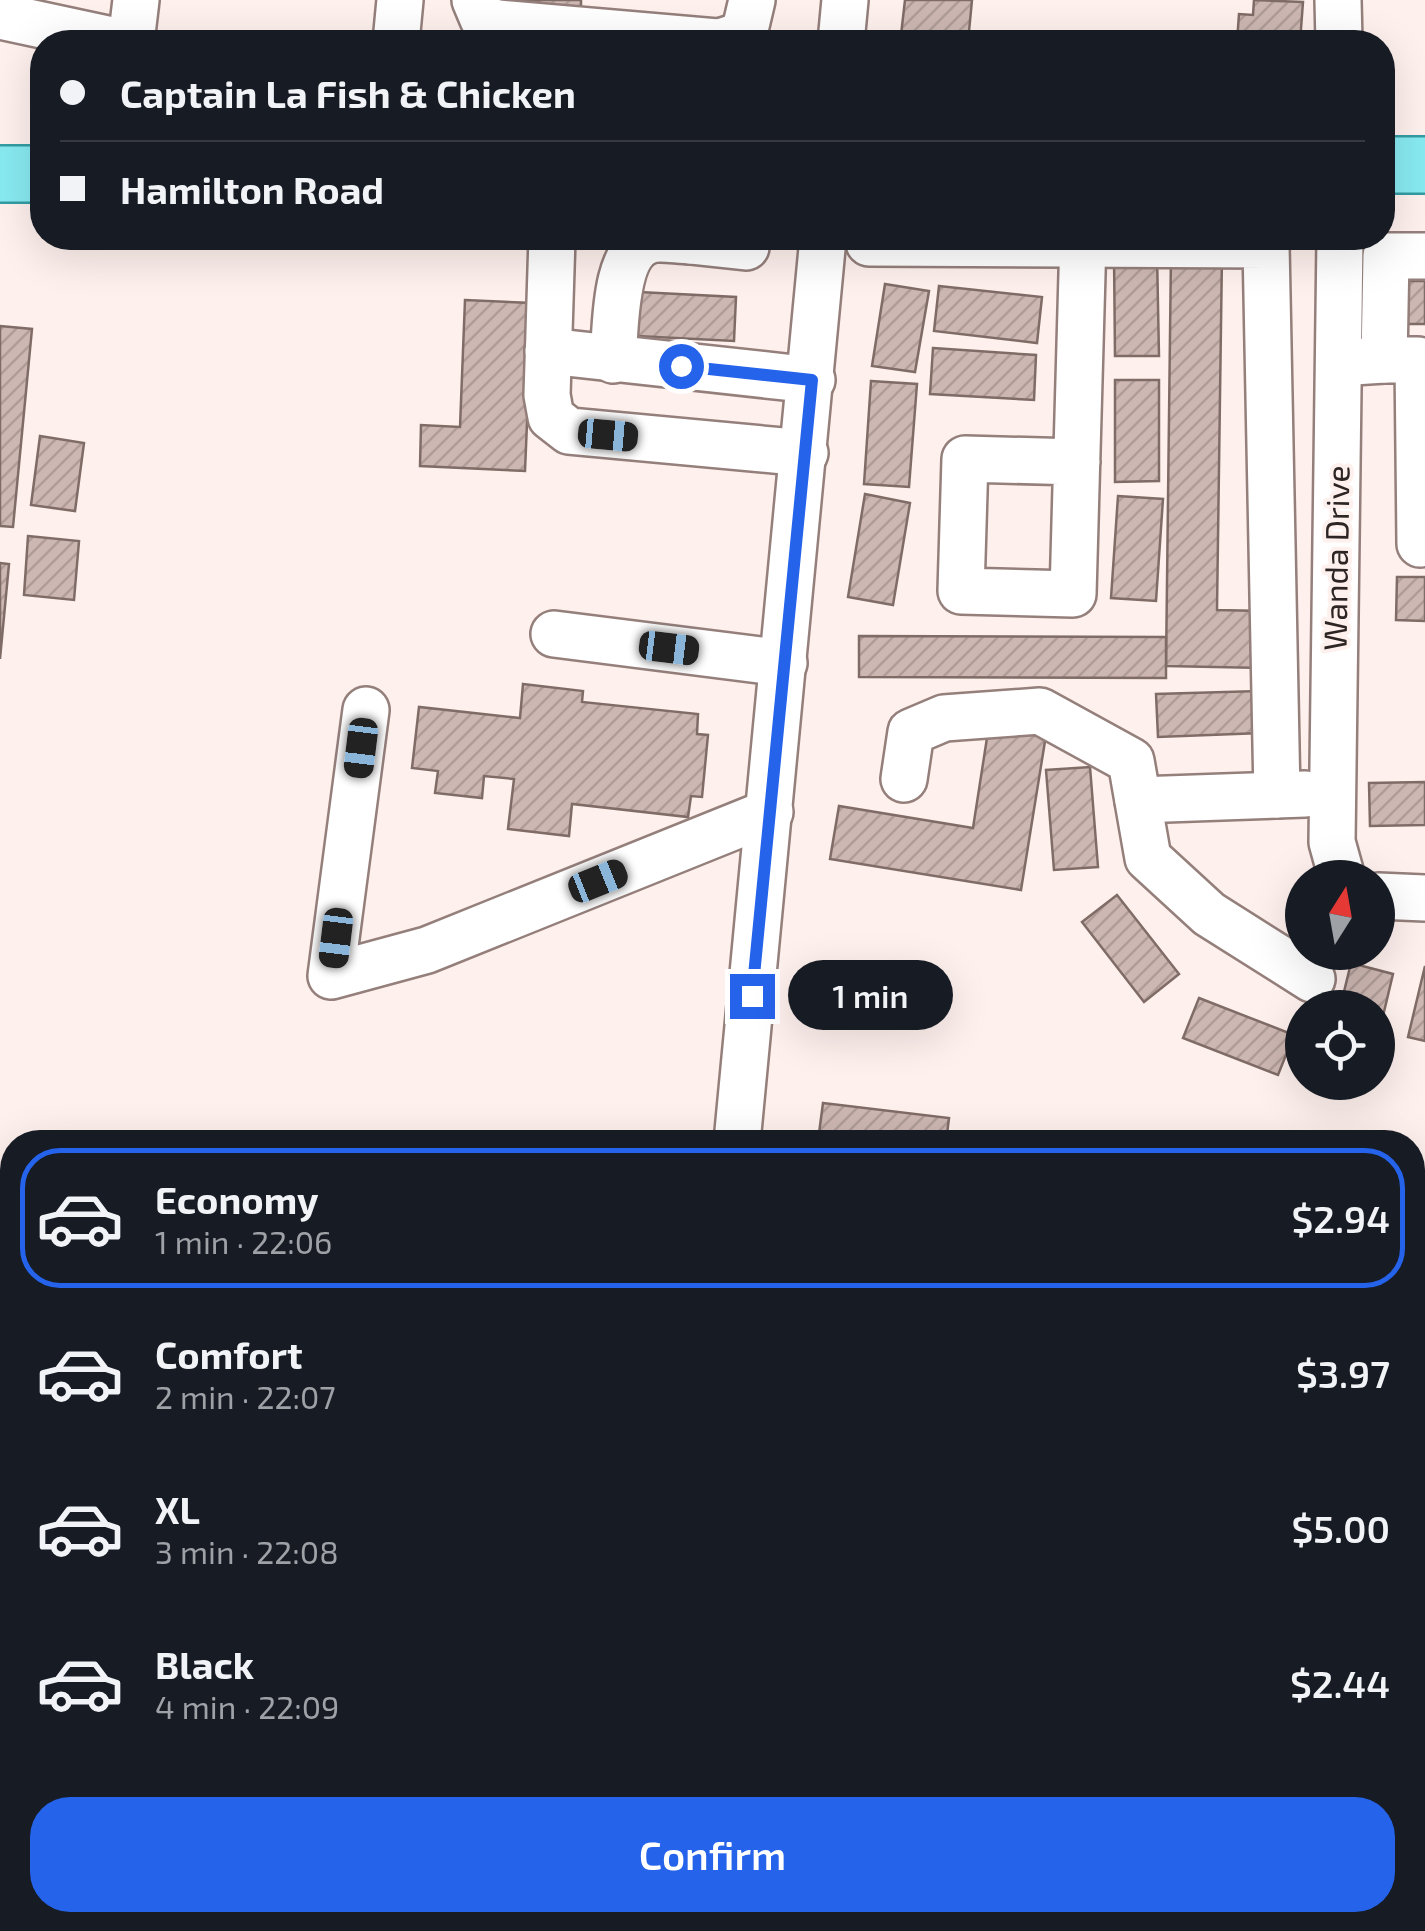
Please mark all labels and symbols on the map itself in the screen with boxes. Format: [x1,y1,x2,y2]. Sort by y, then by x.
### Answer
route start [659,344,704,389]
car [577,417,639,453]
street label: Wanda Drive [1314,465,1356,651]
car [637,629,701,667]
car [342,716,380,780]
car [565,856,631,906]
north arrow [1285,860,1395,970]
car [317,906,355,970]
callout: 1 min [787,961,952,1031]
route end [730,974,775,1019]

